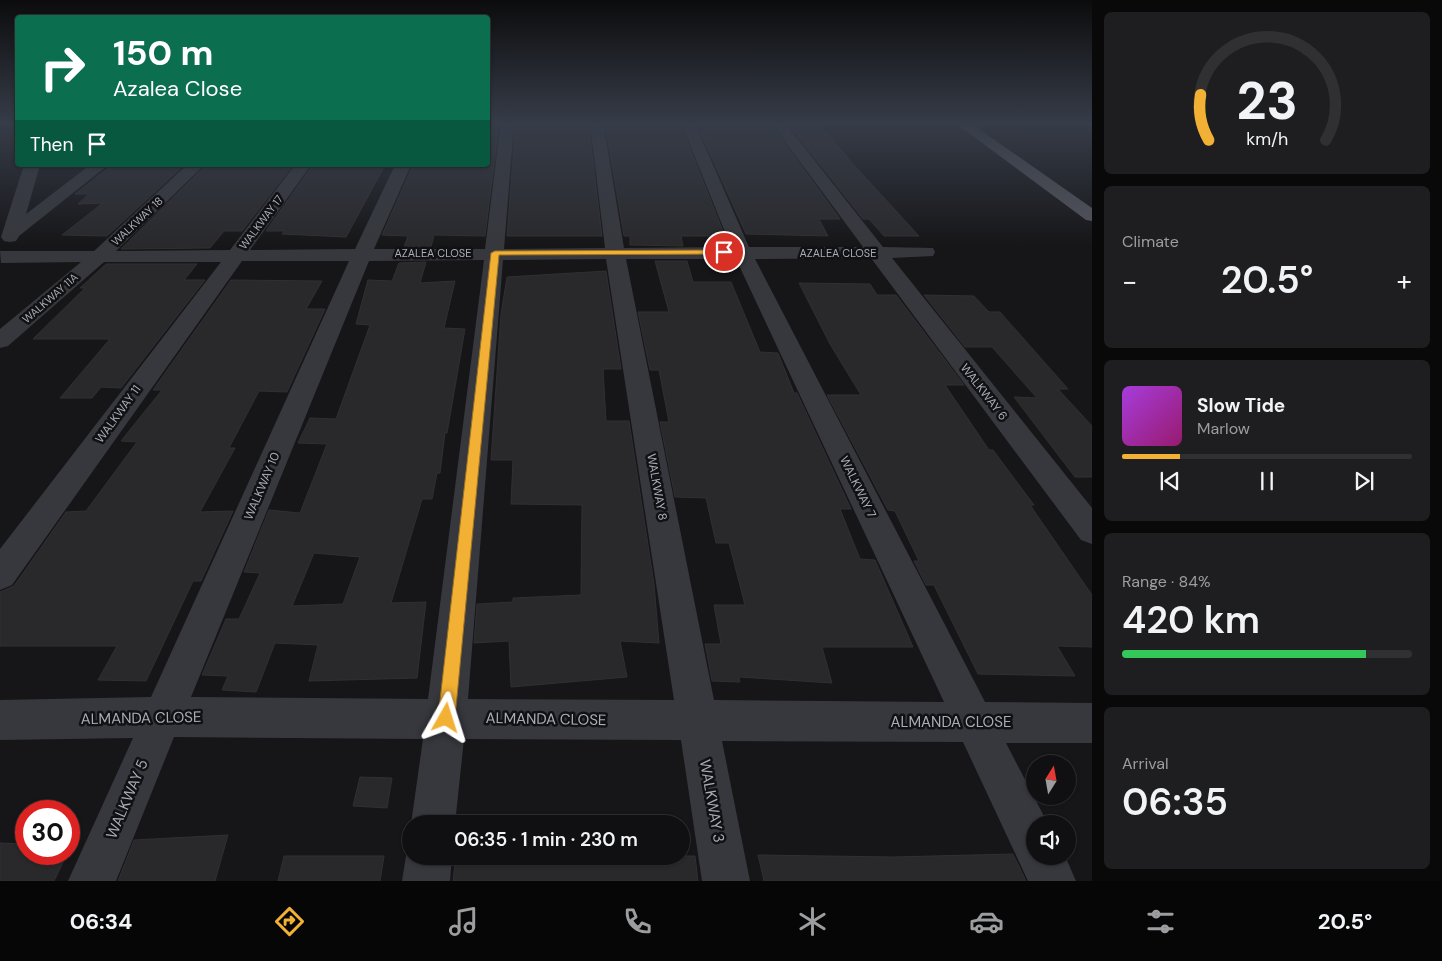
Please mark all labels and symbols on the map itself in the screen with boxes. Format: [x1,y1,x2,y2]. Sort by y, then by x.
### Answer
street label: WALKWAY 17 [236,192,286,252]
street label: WALKWAY 18 [108,194,166,248]
pin [703,231,745,273]
street label: AZALEA CLOSE [395,246,471,260]
street label: AZALEA CLOSE [800,246,876,260]
street label: WALKWAY 11A [19,270,81,326]
street label: WALKWAY 6 [957,360,1011,424]
street label: WALKWAY 11 [92,382,144,446]
street label: WALKWAY 10 [241,450,283,522]
street label: WALKWAY 8 [643,452,671,522]
street label: WALKWAY 7 [836,454,880,520]
position arrow [419,691,471,743]
street label: ALMANDA CLOSE [80,707,202,729]
street label: ALMANDA CLOSE [485,708,607,730]
street label: ALMANDA CLOSE [891,712,1011,732]
north arrow [1026,755,1076,805]
street label: WALKWAY 5 [101,756,153,842]
street label: WALKWAY 3 [695,758,729,844]
speed limit sign: 30 [15,800,80,865]

